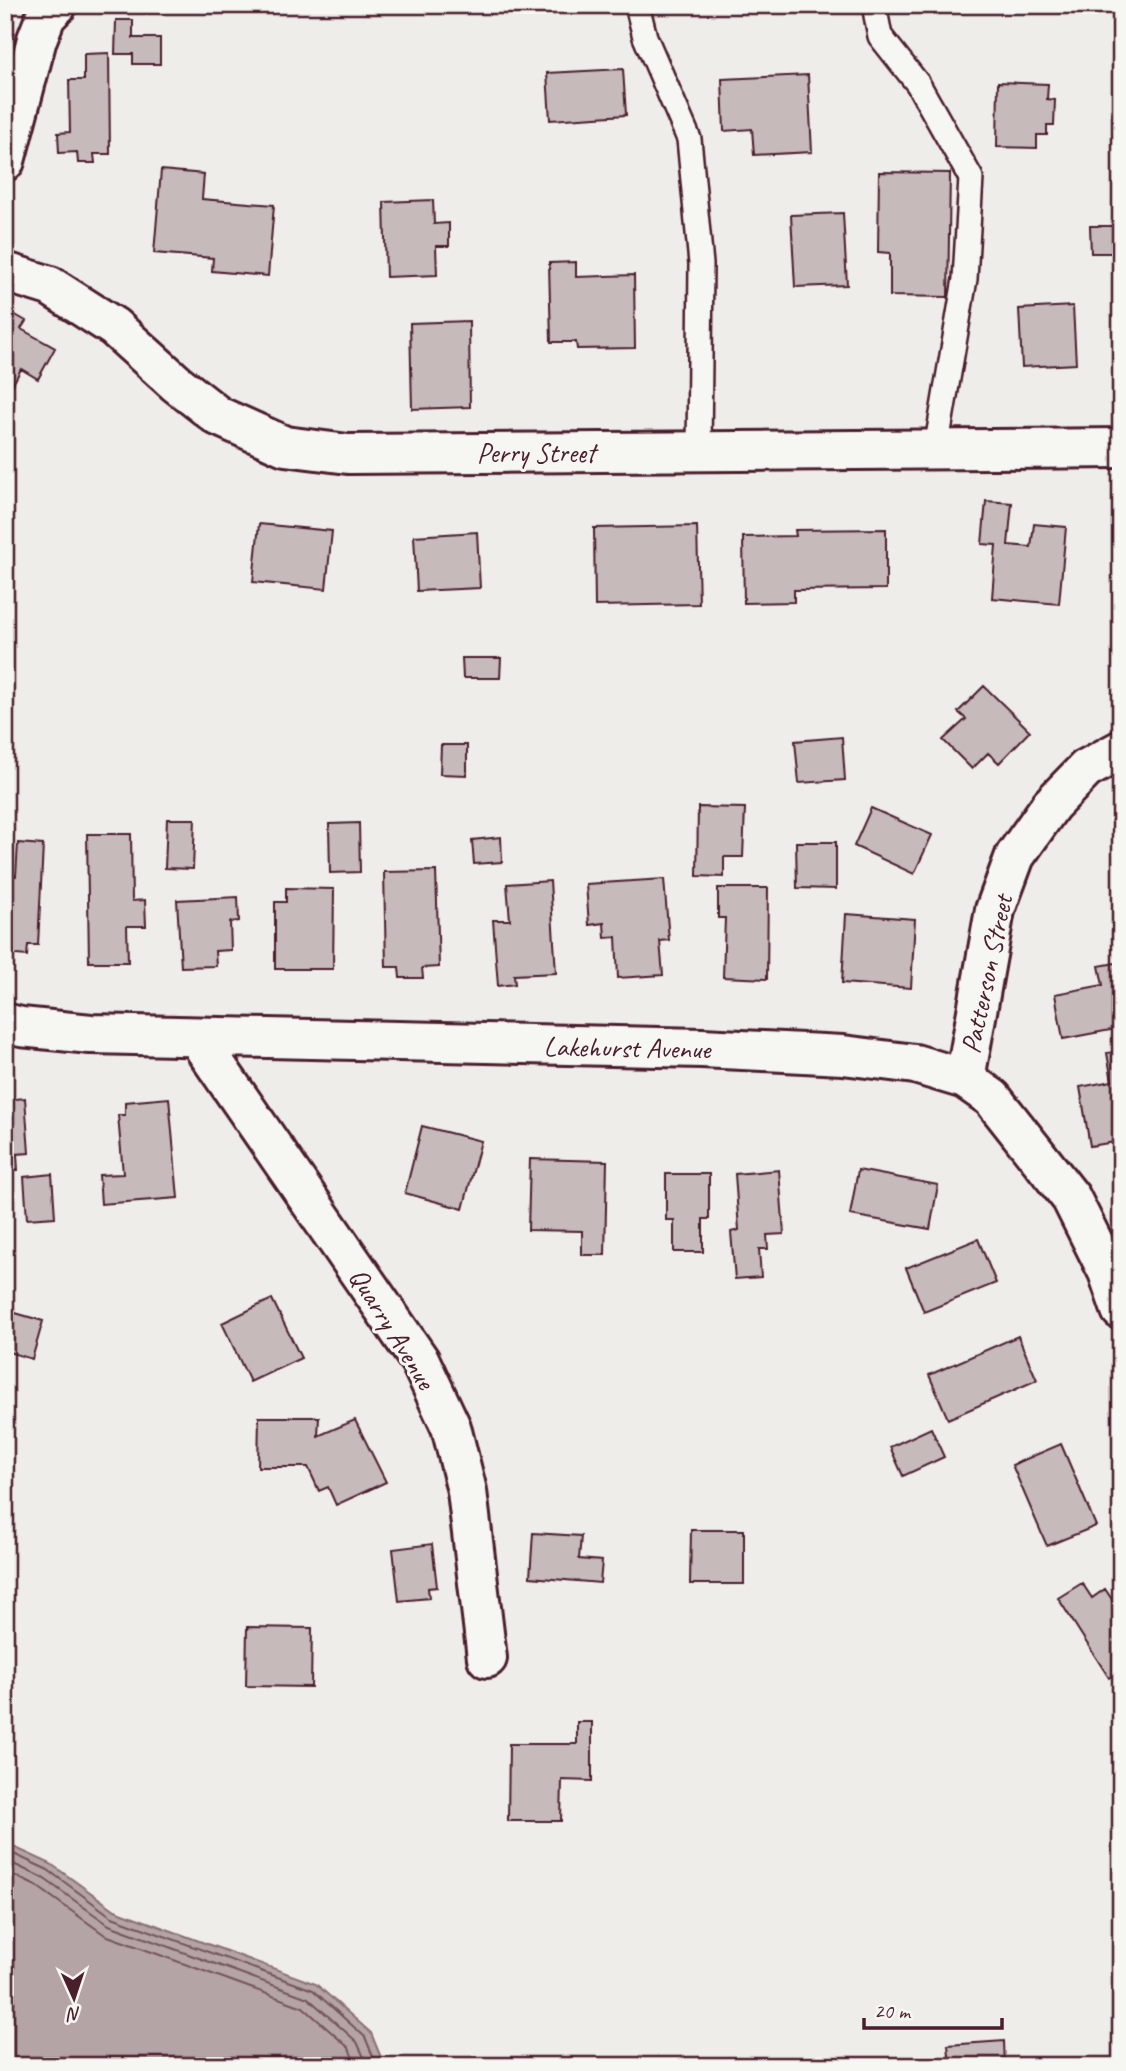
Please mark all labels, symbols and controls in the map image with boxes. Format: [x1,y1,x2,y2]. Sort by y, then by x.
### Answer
street label: Perry Street [477,435,599,470]
street label: Patterson Street [953,889,1021,1057]
street label: Lakehurst Avenue [543,1029,713,1066]
street label: Quarry Avenue [342,1261,445,1397]
north arrow [38,1962,108,2032]
scale bar [864,1987,1002,2031]
text: 20 m [874,1998,912,2024]
text: N [65,2002,81,2026]

